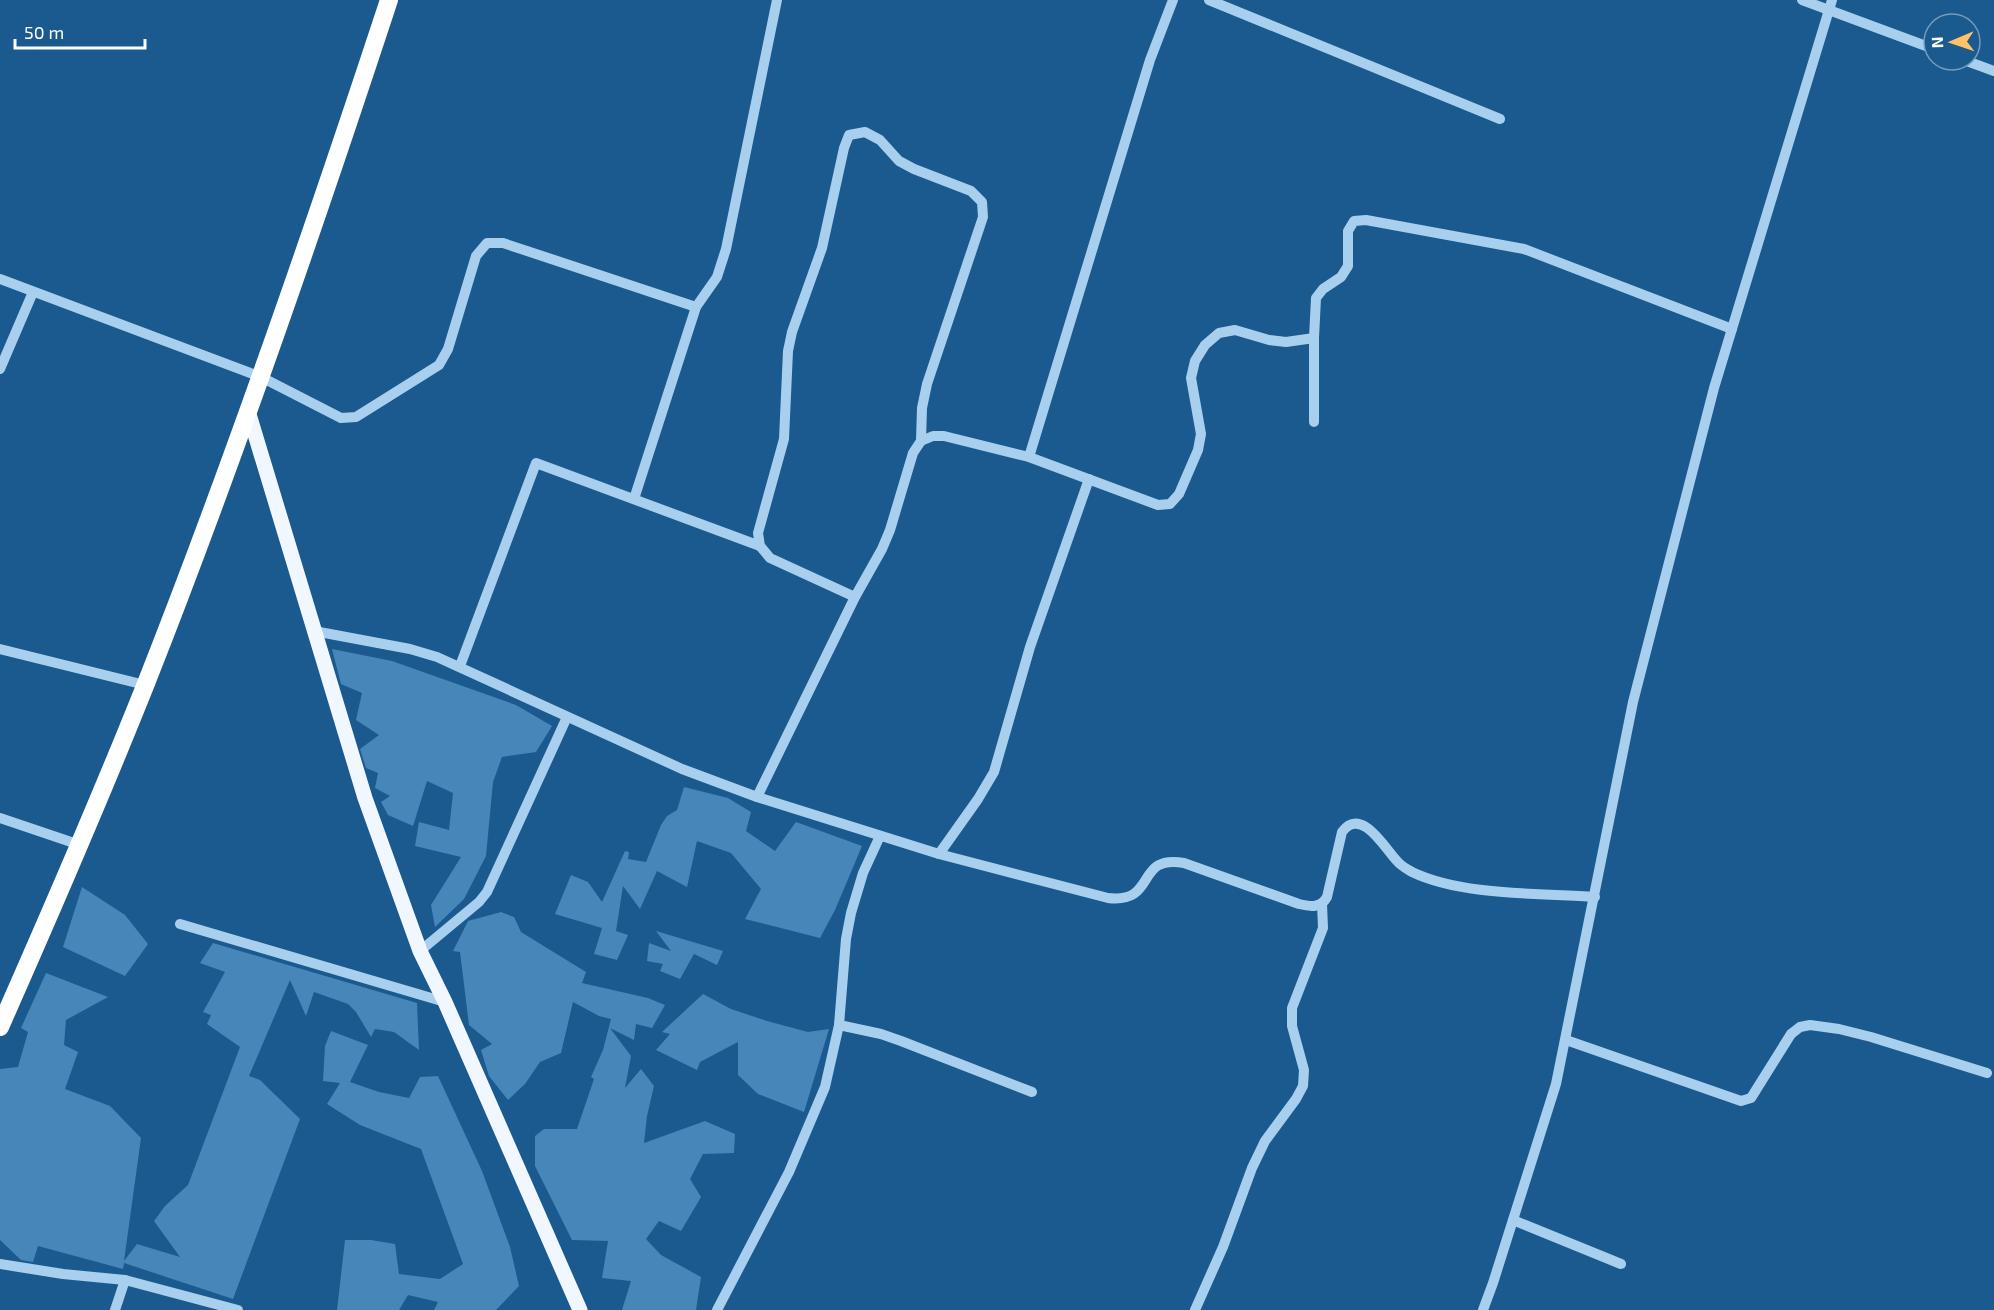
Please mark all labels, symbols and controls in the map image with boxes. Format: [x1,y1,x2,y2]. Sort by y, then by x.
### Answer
scale bar [15,12,146,50]
north arrow [1922,12,1982,72]
text: 50 m [24,21,64,43]
text: N [1927,36,1946,49]

